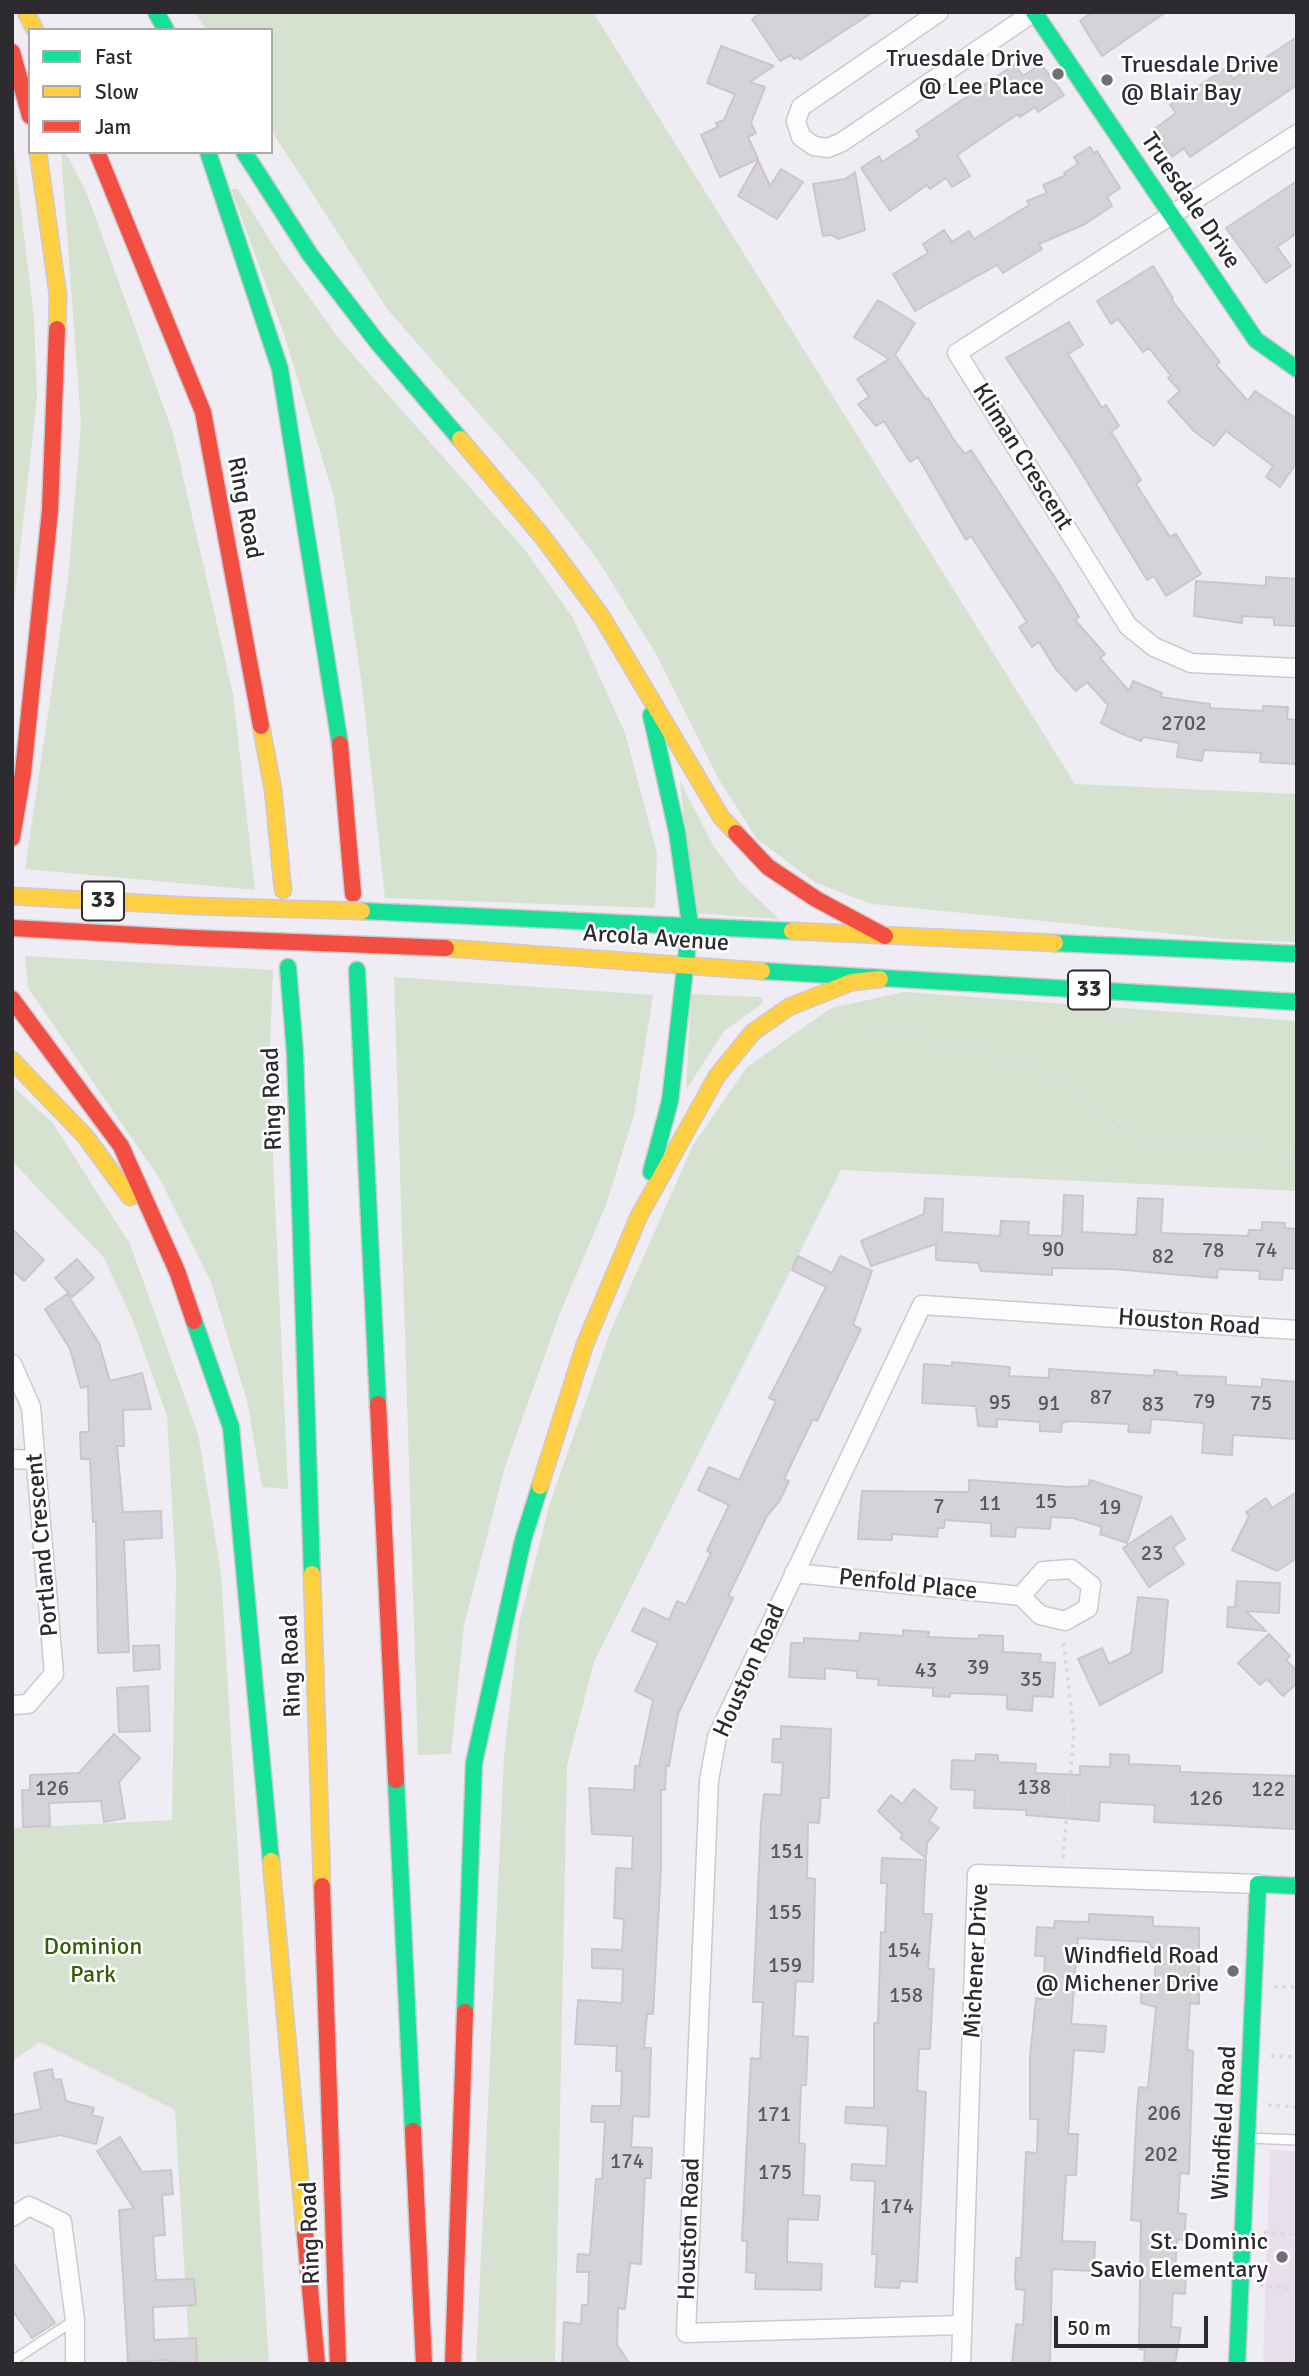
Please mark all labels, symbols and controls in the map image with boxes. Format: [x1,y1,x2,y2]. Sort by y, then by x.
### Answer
legend [28,28,273,154]
text: Fast [95,44,132,70]
place label: Truesdale Drive @ Lee Place [886,46,1044,102]
place label: Truesdale Drive @ Blair Bay [1121,52,1279,108]
marker: Truesdale Drive @ Lee Place [1050,66,1066,82]
marker: Truesdale Drive @ Blair Bay [1099,72,1115,88]
text: Slow [95,79,139,105]
text: Jam [95,114,131,140]
street label: Truesdale Drive [1134,128,1246,274]
street label: Kliman Crescent [965,378,1079,536]
street label: Ring Road [220,455,268,561]
house number: 2702 [1161,711,1207,737]
road number: 33 [82,882,124,920]
street label: Arcola Avenue [582,920,730,958]
road number: 33 [1068,970,1110,1009]
street label: Ring Road [257,1047,289,1151]
house number: 90 [1042,1237,1064,1263]
house number: 78 [1202,1238,1224,1264]
house number: 74 [1255,1238,1277,1264]
house number: 82 [1152,1244,1174,1270]
street label: Houston Road [1117,1304,1261,1342]
house number: 87 [1090,1385,1112,1411]
house number: 79 [1193,1389,1215,1415]
house number: 95 [989,1390,1011,1416]
house number: 91 [1038,1391,1060,1417]
house number: 75 [1250,1391,1272,1417]
house number: 83 [1142,1392,1164,1418]
street label: Portland Crescent [21,1452,65,1638]
house number: 15 [1035,1489,1057,1515]
house number: 11 [979,1491,1001,1517]
house number: 7 [933,1494,945,1520]
house number: 19 [1099,1495,1121,1521]
house number: 23 [1141,1541,1163,1567]
street label: Penfold Place [837,1563,979,1607]
street label: Houston Road [708,1600,792,1742]
street label: Ring Road [276,1614,308,1718]
house number: 39 [967,1655,989,1681]
house number: 43 [915,1658,937,1684]
house number: 35 [1020,1667,1042,1693]
house number: 138 [1017,1775,1051,1801]
house number: 126 [35,1776,69,1802]
house number: 122 [1251,1777,1285,1803]
house number: 126 [1189,1786,1223,1812]
house number: 151 [770,1839,804,1865]
street label: Michener Drive [959,1883,995,2039]
house number: 155 [768,1900,802,1926]
park label: Dominion Park [44,1934,142,1990]
house number: 154 [887,1938,921,1964]
place label: Windfield Road @ Michener Drive [1036,1943,1219,1999]
house number: 159 [768,1953,802,1979]
marker: Windfield Road @ Michener Drive [1225,1963,1241,1979]
house number: 158 [889,1983,923,2009]
street label: Windfield Road [1207,2045,1243,2201]
house number: 206 [1147,2101,1181,2127]
house number: 171 [757,2102,791,2128]
house number: 202 [1144,2142,1178,2168]
house number: 174 [610,2149,644,2175]
street label: Houston Road [673,2157,707,2301]
house number: 175 [758,2160,792,2186]
street label: Ring Road [295,2181,327,2285]
house number: 174 [880,2194,914,2220]
place label: St. Dominic Savio Elementary [1090,2229,1268,2285]
marker: St. Dominic Savio Elementary [1274,2249,1290,2265]
scale bar [1057,2302,1211,2346]
text: 50 m [1067,2315,1111,2341]

